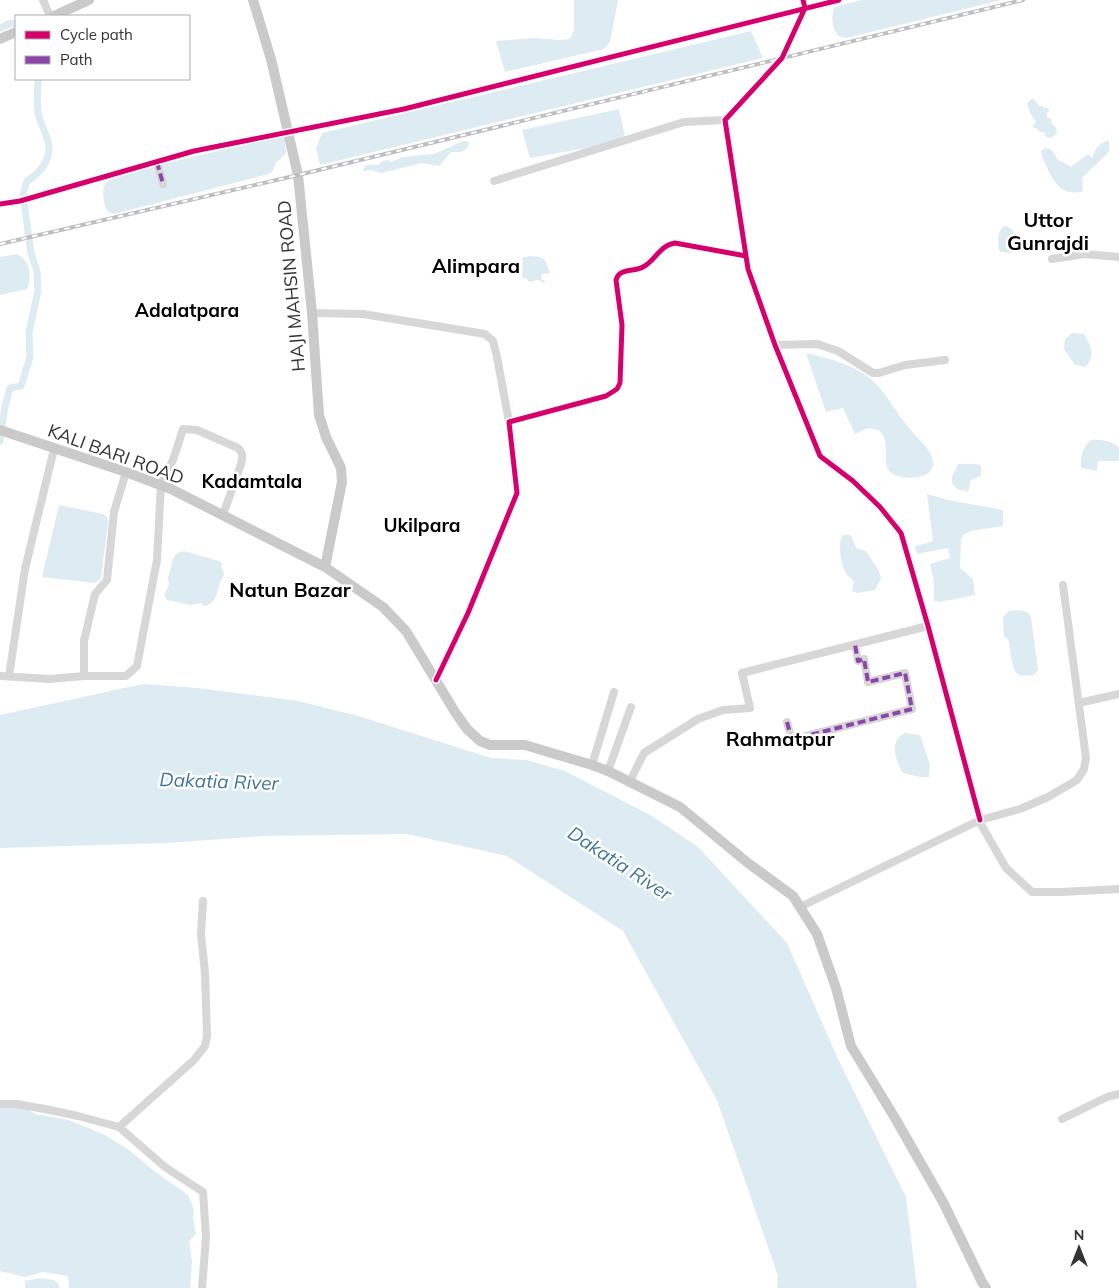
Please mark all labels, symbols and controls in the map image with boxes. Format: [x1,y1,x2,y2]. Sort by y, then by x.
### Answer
legend [15,15,190,80]
text: Cycle path [60,25,133,44]
text: Path [60,50,92,69]
street label: HAJI MAHSIN ROAD [272,199,310,373]
district label: Uttor Gunrajdi [1007,207,1089,255]
district label: Alimpara [432,253,520,278]
district label: Adalatpara [135,298,239,322]
street label: KALI BARI ROAD [45,419,187,489]
district label: Kadamtala [202,469,302,493]
district label: Ukilpara [383,513,461,537]
district label: Natun Bazar [229,577,351,602]
district label: Rahmatpur [726,726,834,751]
water label: Dakatia River [159,767,280,795]
water label: Dakatia River [564,821,677,906]
north arrow [1054,1223,1104,1273]
text: N [1074,1226,1084,1244]

